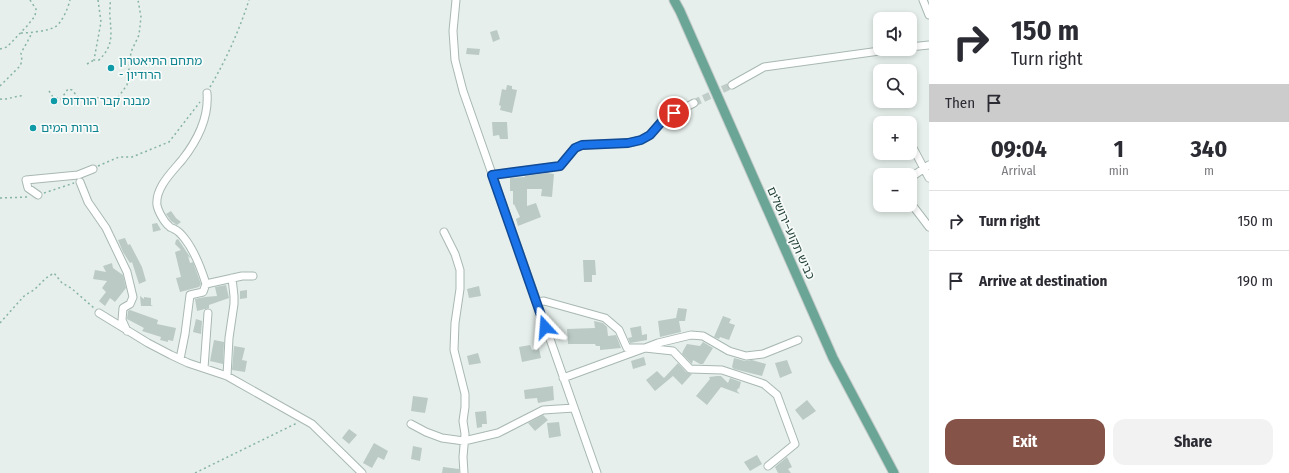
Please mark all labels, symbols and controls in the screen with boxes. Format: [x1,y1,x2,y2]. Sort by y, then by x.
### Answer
map controls [873,12,917,212]
button: sound [873,12,917,56]
text: 150 m [1011,14,1079,47]
icon: right [945,16,997,68]
text: Turn right [1011,48,1083,70]
place label: מתחם התיאטרון - הרודיון [119,54,202,82]
marker: מתחם התיאטרון - הרודיון [106,63,116,73]
button: search [873,64,917,108]
icon: arrive [983,92,1005,114]
place label: מבנה קבר הורדוס [62,94,150,108]
text: Then [945,94,975,112]
marker: מבנה קבר הורדוס [49,96,59,106]
pin [657,96,691,130]
icon: arrive [663,102,685,124]
button: + [873,116,917,160]
place label: בורות המים [41,121,99,135]
marker: בורות המים [28,123,38,133]
text: 09:04 [991,135,1047,163]
text: 1 [1114,135,1124,163]
text: 340 [1191,135,1227,163]
text: Arrival [1002,163,1036,178]
text: min [1109,163,1129,178]
text: m [1204,163,1214,178]
button: − [873,168,917,212]
street label: כביש תקוע–ירושלים [764,185,818,281]
icon: right [945,210,967,232]
text: Turn right [979,212,1040,230]
text: 150 m [1237,212,1273,230]
icon: arrive [945,270,967,292]
text: Arrive at destination [979,272,1107,290]
text: 190 m [1237,272,1273,290]
position arrow [524,306,566,348]
button: Exit [945,419,1105,465]
button: Share [1113,419,1273,465]

